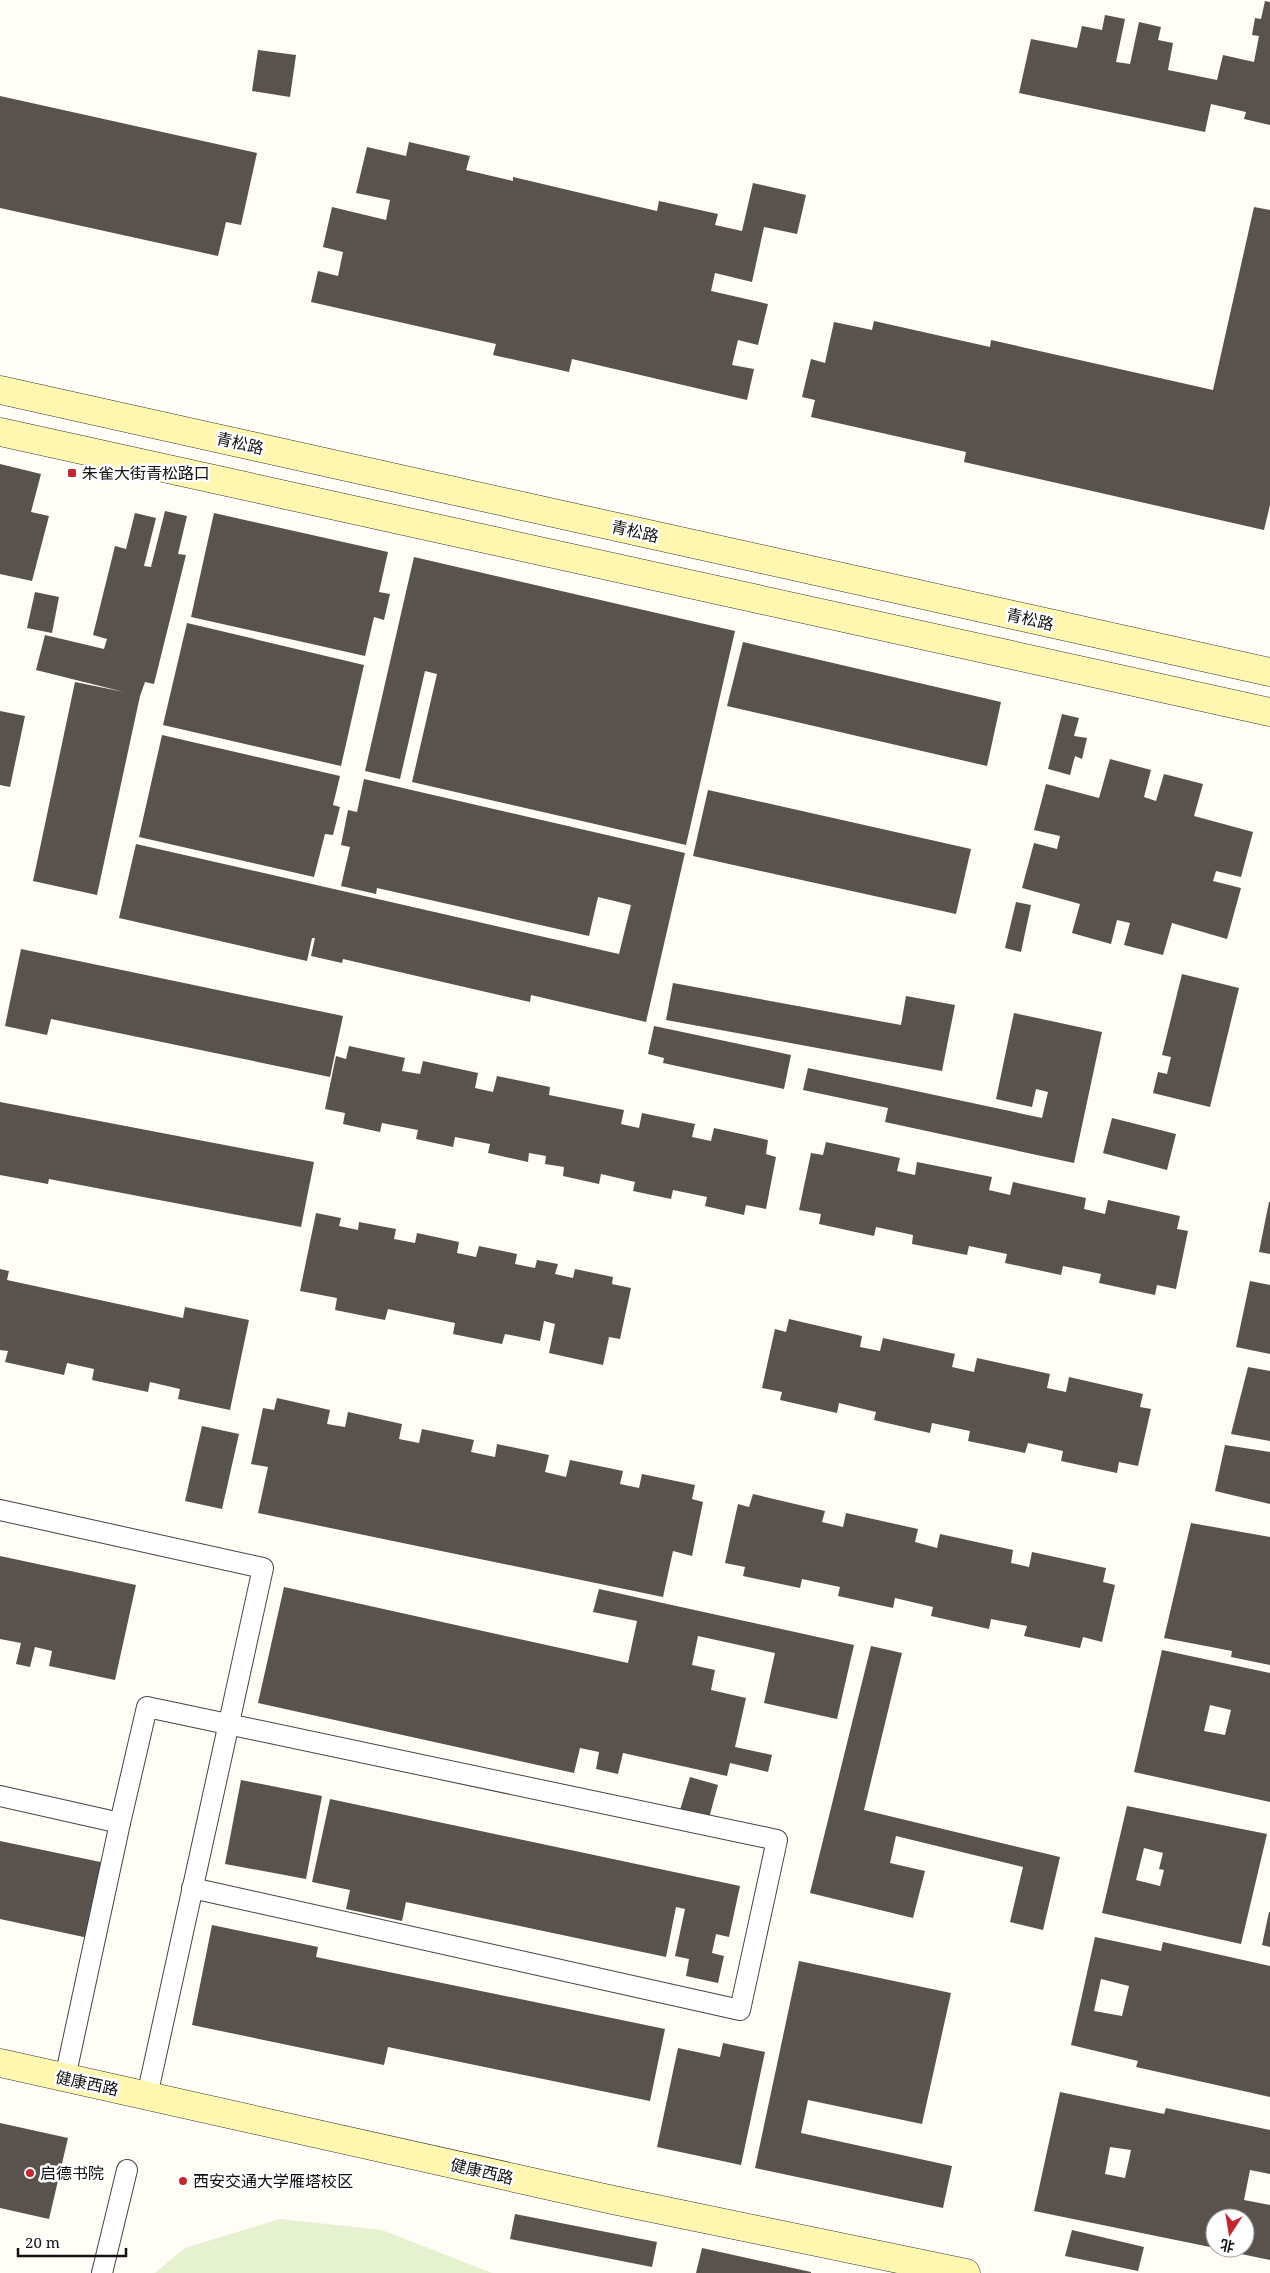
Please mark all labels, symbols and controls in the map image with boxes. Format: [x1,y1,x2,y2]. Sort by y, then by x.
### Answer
street label: 青松路 [214,427,266,459]
place label: 朱雀大街青松路口 [82,462,210,484]
marker: 朱雀大街青松路口 [66,467,78,479]
street label: 青松路 [609,515,661,547]
street label: 青松路 [1004,603,1056,635]
street label: 健康西路 [53,2066,121,2100]
street label: 健康西路 [448,2153,516,2189]
place label: 启德书院 [40,2162,104,2184]
marker: 启德书院 [24,2167,36,2179]
place label: 西安交通大学雁塔校区 [193,2170,353,2192]
marker: 西安交通大学雁塔校区 [177,2175,189,2187]
north arrow [1205,2208,1255,2258]
scale bar [18,2226,125,2258]
text: 20 m [25,2232,60,2252]
text: 北 [1218,2235,1236,2257]

